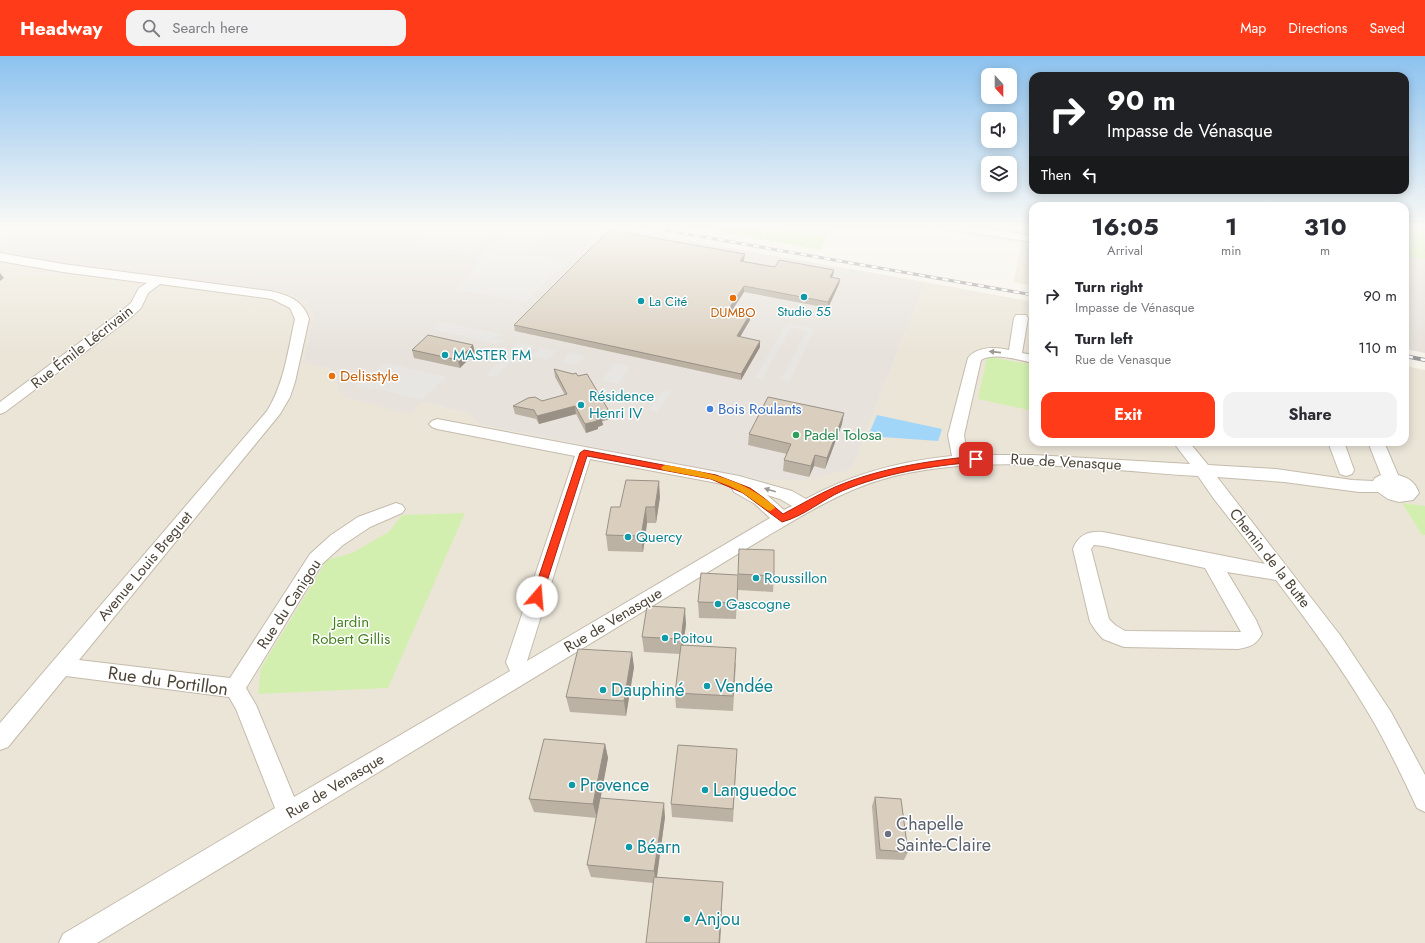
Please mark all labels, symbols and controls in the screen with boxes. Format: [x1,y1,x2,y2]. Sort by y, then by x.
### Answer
search box [126,10,406,46]
text: Headway [20,15,102,42]
icon: search [140,17,162,39]
text: Search here [172,17,248,39]
text: Map [1240,18,1266,38]
text: Directions [1288,18,1348,38]
text: Saved [1370,18,1405,38]
north arrow [981,68,1017,104]
map controls [981,68,1017,192]
text: 90 m [1107,80,1176,121]
icon: right [1041,88,1093,140]
button: sound [981,112,1017,148]
text: Impasse de Vénasque [1107,118,1273,144]
button: layers [981,156,1017,192]
text: Then [1041,164,1071,186]
icon: left [1079,164,1101,186]
text: 16:05 [1091,209,1159,244]
text: 1 [1225,209,1237,244]
text: 310 [1304,209,1347,244]
text: Arrival [1107,241,1143,260]
text: min [1221,241,1241,260]
text: m [1320,241,1330,260]
text: Turn right [1075,276,1143,298]
icon: right [1041,285,1063,307]
text: 90 m [1363,285,1397,307]
place label: La Cité [649,292,687,311]
marker: Studio 55 [799,292,809,302]
marker: DUMBO [728,293,738,303]
marker: La Cité [636,296,646,306]
text: Impasse de Vénasque [1075,298,1195,317]
street label: Rue Émile Lécrivain [26,300,138,394]
place label: Studio 55 [777,302,831,321]
place label: DUMBO [710,303,756,322]
text: Turn left [1075,328,1133,350]
icon: left [1041,337,1063,359]
text: 110 m [1358,337,1397,359]
place label: MASTER FM [453,344,531,366]
one-way arrow [989,349,1001,356]
marker: MASTER FM [440,350,450,360]
text: Rue de Venasque [1075,350,1171,369]
place label: Delisstyle [340,365,399,387]
marker: Delisstyle [327,371,337,381]
place label: Résidence Henri IV [589,385,654,424]
button: Exit [1041,392,1215,438]
button: Share [1223,392,1397,438]
place label: Bois Roulants [718,398,802,420]
marker: Résidence Henri IV [576,400,586,410]
marker: Bois Roulants [705,404,715,414]
place label: Padel Tolosa [804,424,882,446]
marker: Padel Tolosa [791,430,801,440]
pin [959,442,993,476]
icon: arrive [965,448,987,470]
street label: Rue de Venasque [1010,448,1122,476]
one-way arrow [764,487,776,493]
street label: Chemin de la Butte [1224,504,1316,613]
street label: Avenue Louis Breguet [92,506,198,626]
place label: Quercy [636,526,683,548]
marker: Quercy [623,532,633,542]
street label: Rue du Canigou [252,555,326,653]
place label: Roussillon [764,567,827,589]
marker: Roussillon [751,573,761,583]
position arrow [516,576,558,618]
street label: Rue de Venasque [560,582,666,658]
place label: Gascogne [726,593,791,615]
marker: Gascogne [713,599,723,609]
park label: Jardin Robert Gillis [312,611,390,650]
place label: Poitou [673,627,713,649]
marker: Poitou [660,633,670,643]
street label: Rue du Portillon [106,660,230,702]
place label: Vendée [715,673,773,699]
place label: Dauphiné [611,677,684,703]
marker: Vendée [702,681,712,691]
marker: Dauphiné [598,685,608,695]
street label: Rue de Venasque [282,748,388,824]
place label: Provence [580,772,649,798]
place label: Languedoc [713,777,797,803]
marker: Provence [567,780,577,790]
marker: Languedoc [700,785,710,795]
place label: Chapelle Sainte-Claire [896,811,991,858]
marker: Chapelle Sainte-Claire [883,829,893,839]
place label: Béarn [637,834,681,860]
marker: Béarn [624,842,634,852]
place label: Anjou [695,906,740,932]
marker: Anjou [682,914,692,924]

